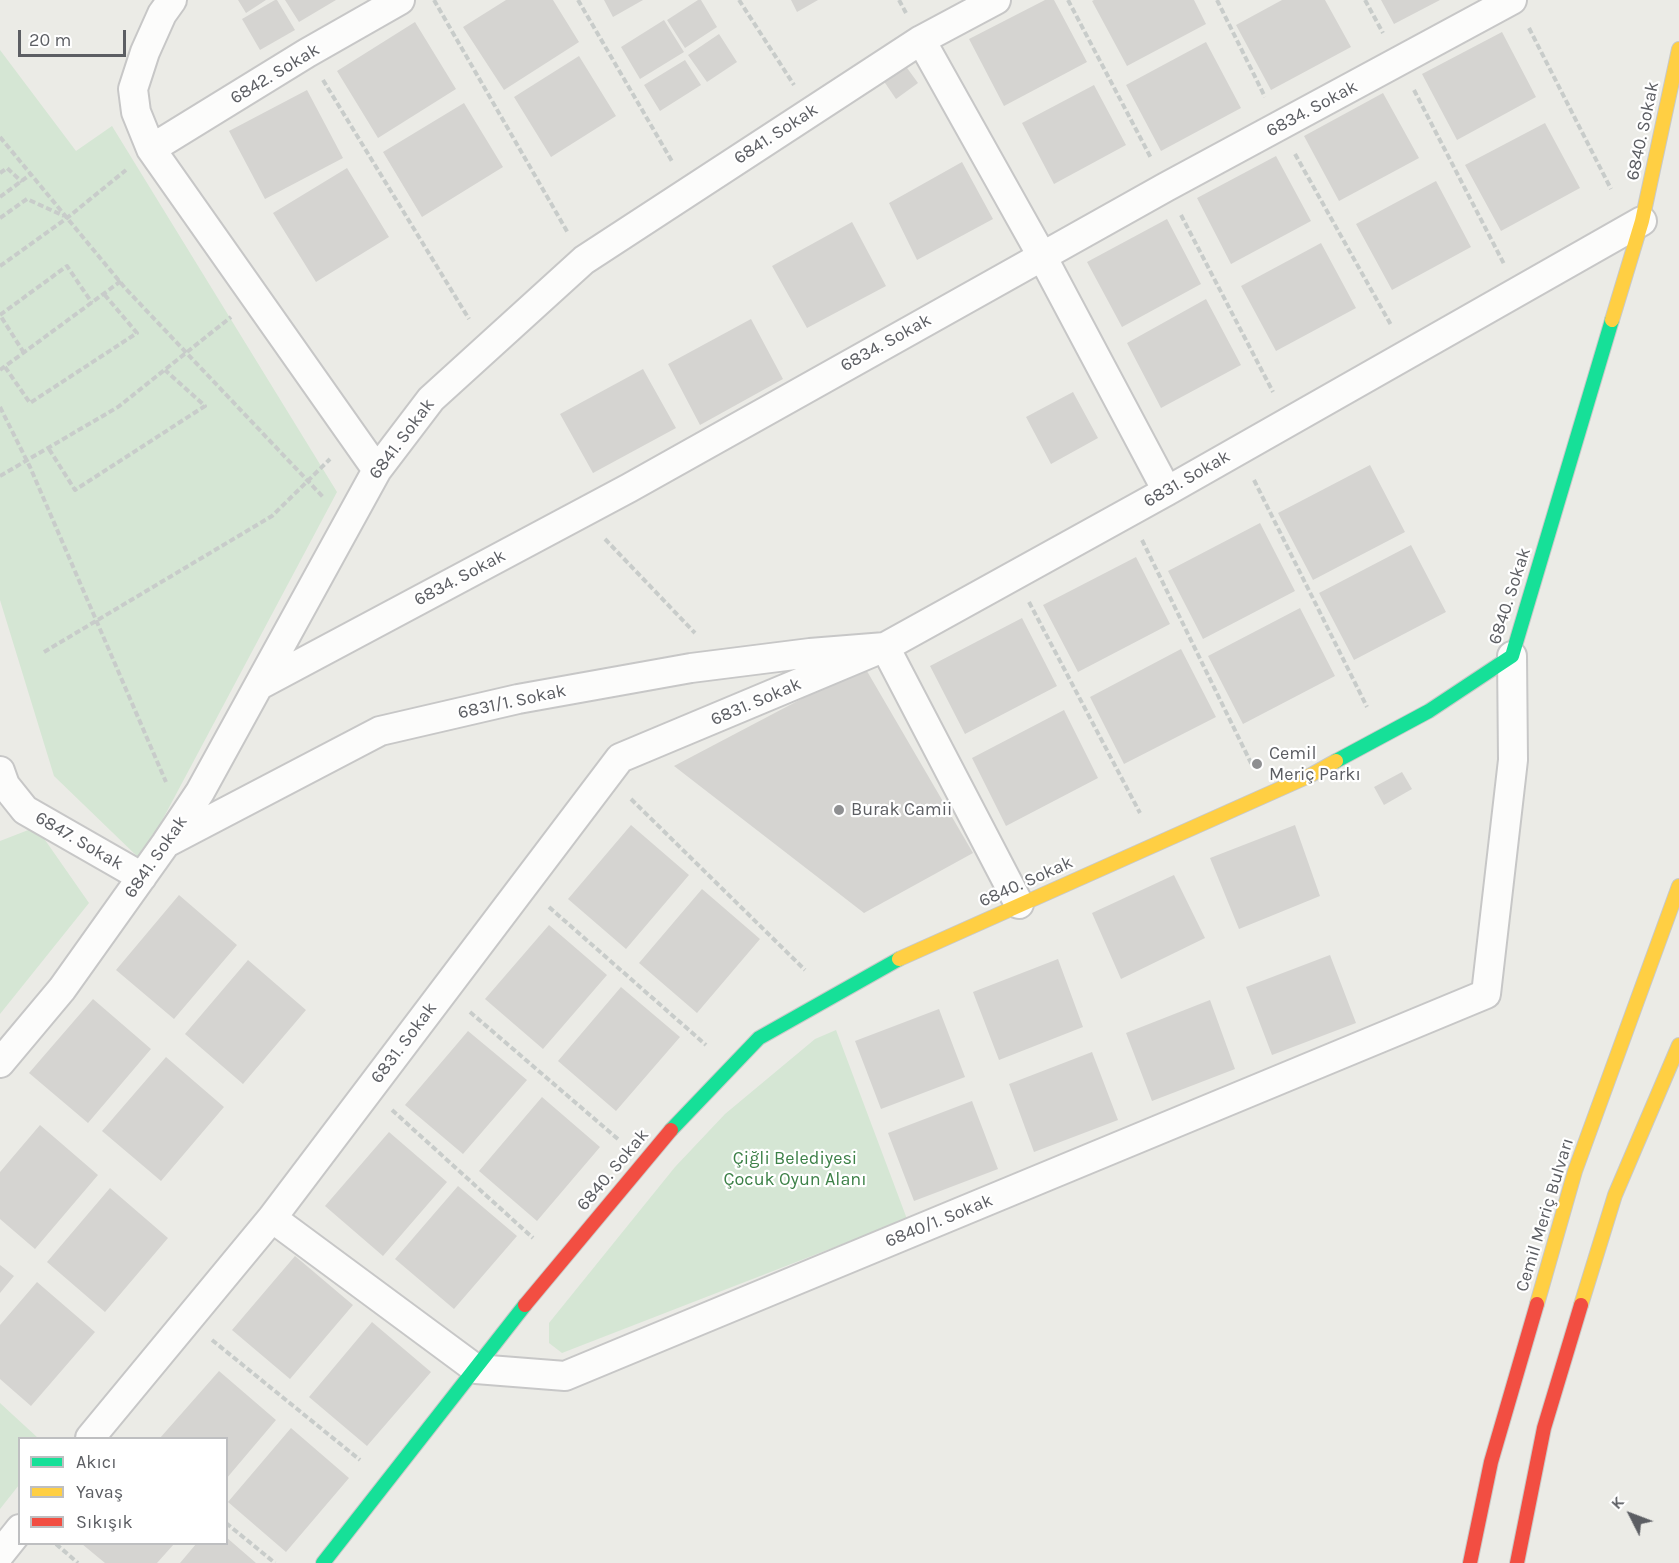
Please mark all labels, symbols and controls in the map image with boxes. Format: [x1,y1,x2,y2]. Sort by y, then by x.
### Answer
scale bar [21,18,129,56]
text: 20 m [29,29,71,51]
street label: 6842. Sokak [226,39,324,109]
street label: 6834. Sokak [1263,76,1361,142]
street label: 6840. Sokak [1622,80,1664,182]
street label: 6841. Sokak [730,99,822,169]
street label: 6834. Sokak [837,309,935,377]
street label: 6841. Sokak [365,394,439,484]
street label: 6831. Sokak [1140,446,1234,512]
street label: 6834. Sokak [411,545,509,611]
street label: 6840. Sokak [1484,545,1536,647]
street label: 6831. Sokak [707,673,805,731]
street label: 6831/1. Sokak [456,680,568,724]
place label: Cemil Meriç Parkı [1269,743,1361,786]
marker: Cemil Meriç Parkı [1250,757,1264,771]
place label: Burak Camii [851,799,952,821]
marker: Burak Camii [832,803,846,817]
street label: 6847. Sokak [31,807,127,875]
street label: 6841. Sokak [120,812,192,902]
street label: 6840. Sokak [976,852,1076,912]
street label: 6831. Sokak [366,998,442,1088]
street label: 6840. Sokak [572,1125,654,1215]
street label: Cemil Meriç Bulvarı [1511,1135,1579,1295]
park label: Çiğli Belediyesi Çocuk Oyun Alanı [723,1148,867,1190]
street label: 6840/1. Sokak [882,1190,996,1252]
legend [18,1437,228,1545]
text: Akıcı [76,1451,117,1473]
text: Yavaş [76,1481,123,1503]
north arrow [1601,1485,1661,1545]
text: K [1607,1492,1628,1513]
text: Sıkışık [76,1511,133,1533]

